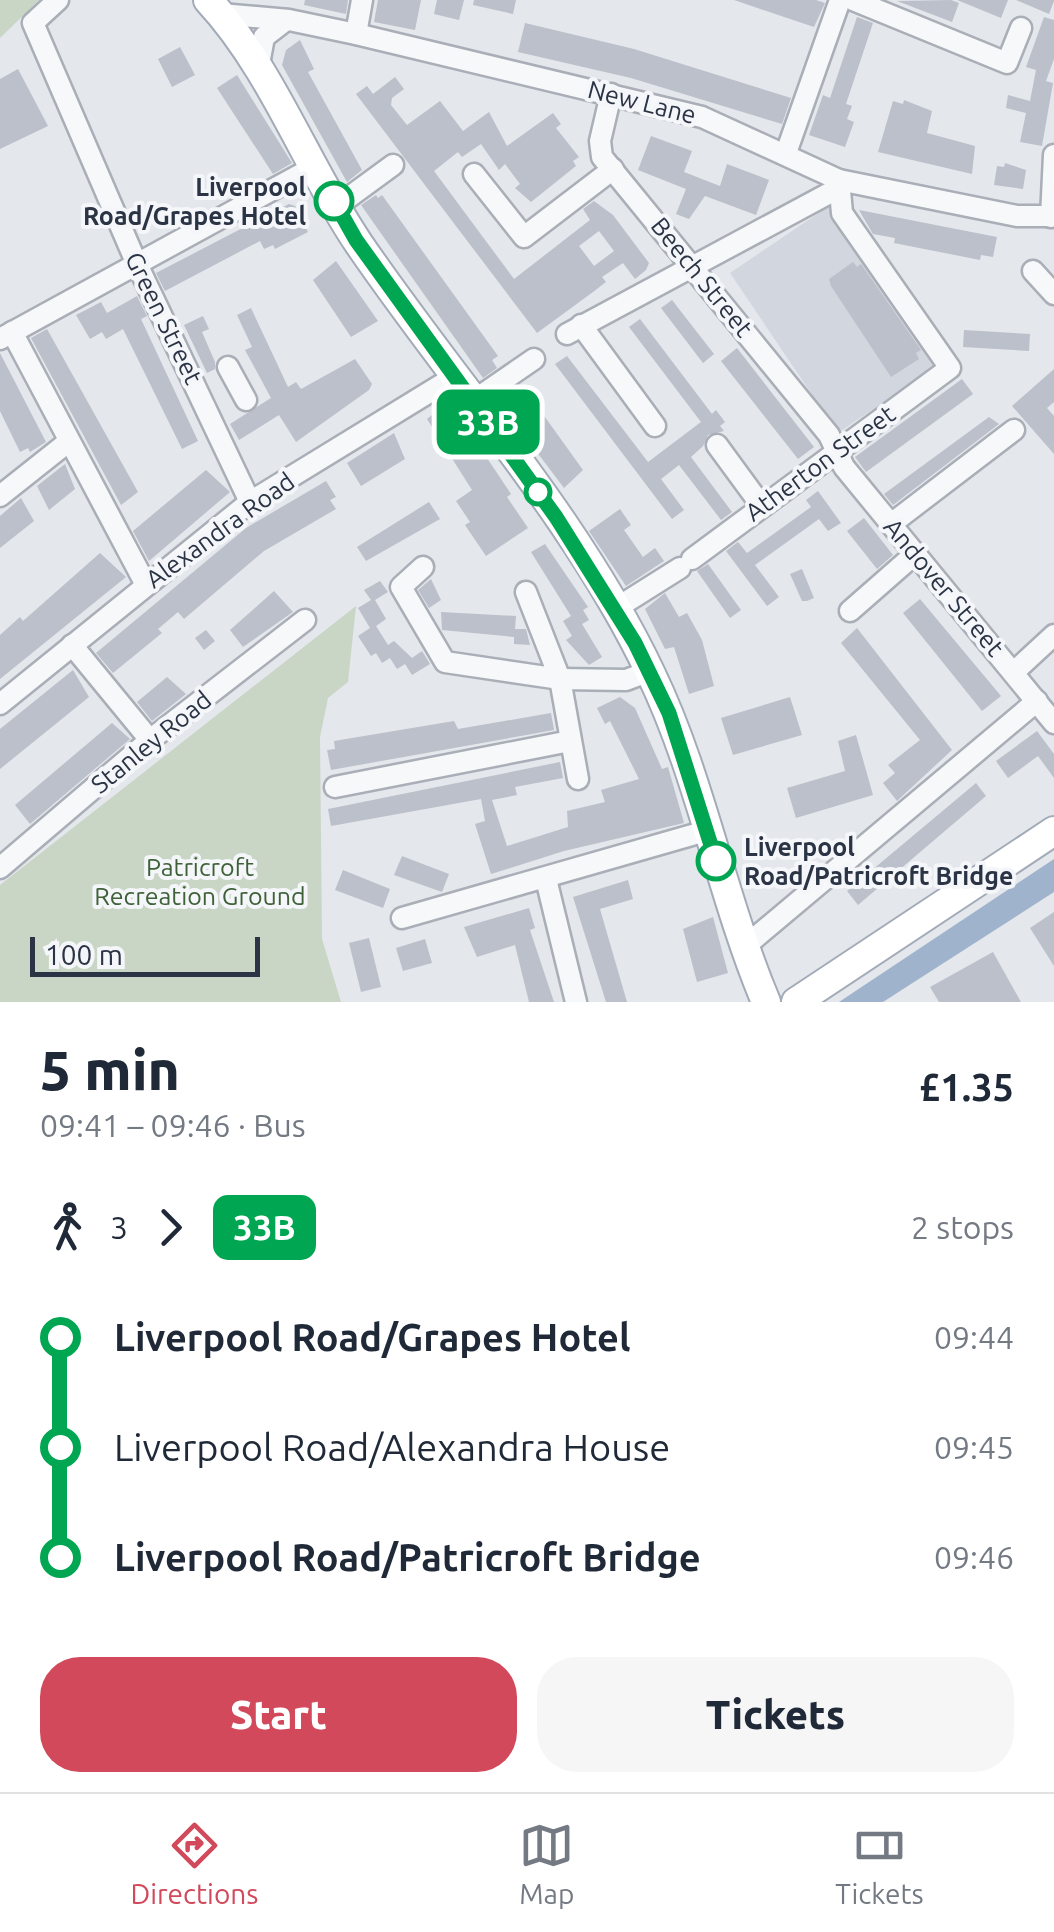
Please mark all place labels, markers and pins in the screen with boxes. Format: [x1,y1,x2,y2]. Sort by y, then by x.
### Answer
place label: Liverpool Road/Grapes Hotel [83,173,306,230]
marker: Liverpool Road/Grapes Hotel [315,182,353,220]
unlabelled marker [525,479,551,505]
place label: Liverpool Road/Patricroft Bridge [744,833,1013,890]
marker: Liverpool Road/Patricroft Bridge [697,842,735,880]

